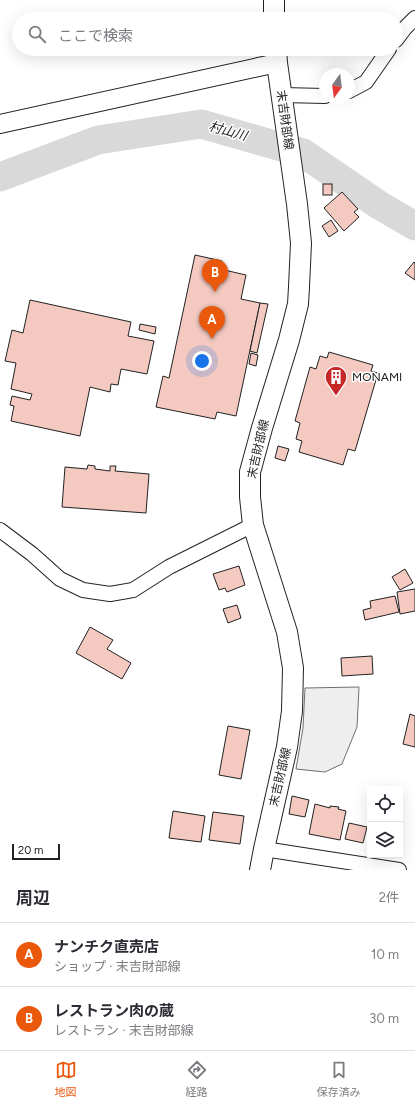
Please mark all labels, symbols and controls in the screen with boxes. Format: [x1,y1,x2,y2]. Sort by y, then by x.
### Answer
search box [12,12,403,56]
icon: search [26,23,48,45]
text: ここで検索 [58,27,133,45]
north arrow [319,68,355,104]
street label: 末吉財部線 [274,89,296,151]
water label: 村山川 [207,118,251,144]
pin: B [202,259,228,292]
pin: A [199,306,225,339]
your location [192,351,212,371]
building icon: MONAMI [323,364,349,397]
place label: MONAMI [352,370,402,384]
street label: 末吉財部線 [244,418,272,480]
street label: 末吉財部線 [266,746,294,808]
map controls [367,786,403,858]
button: locate [367,786,403,822]
button: layers [367,822,403,858]
scale bar [12,842,60,861]
text: 20 m [18,844,43,857]
text: 周辺 [16,888,50,908]
text: 2件 [379,890,399,905]
text: ナンチク直売店 [54,938,159,956]
text: A [24,947,34,962]
text: 10 m [371,947,399,962]
text: ショップ · 末吉財部線 [54,959,181,974]
text: レストラン肉の蔵 [54,1002,174,1020]
text: B [25,1011,33,1026]
text: 30 m [369,1011,399,1026]
text: レストラン · 末吉財部線 [54,1023,194,1038]
tab: 地図 [55,1059,77,1099]
tab: 経路 [186,1059,208,1099]
tab: 保存済み [317,1059,361,1099]

